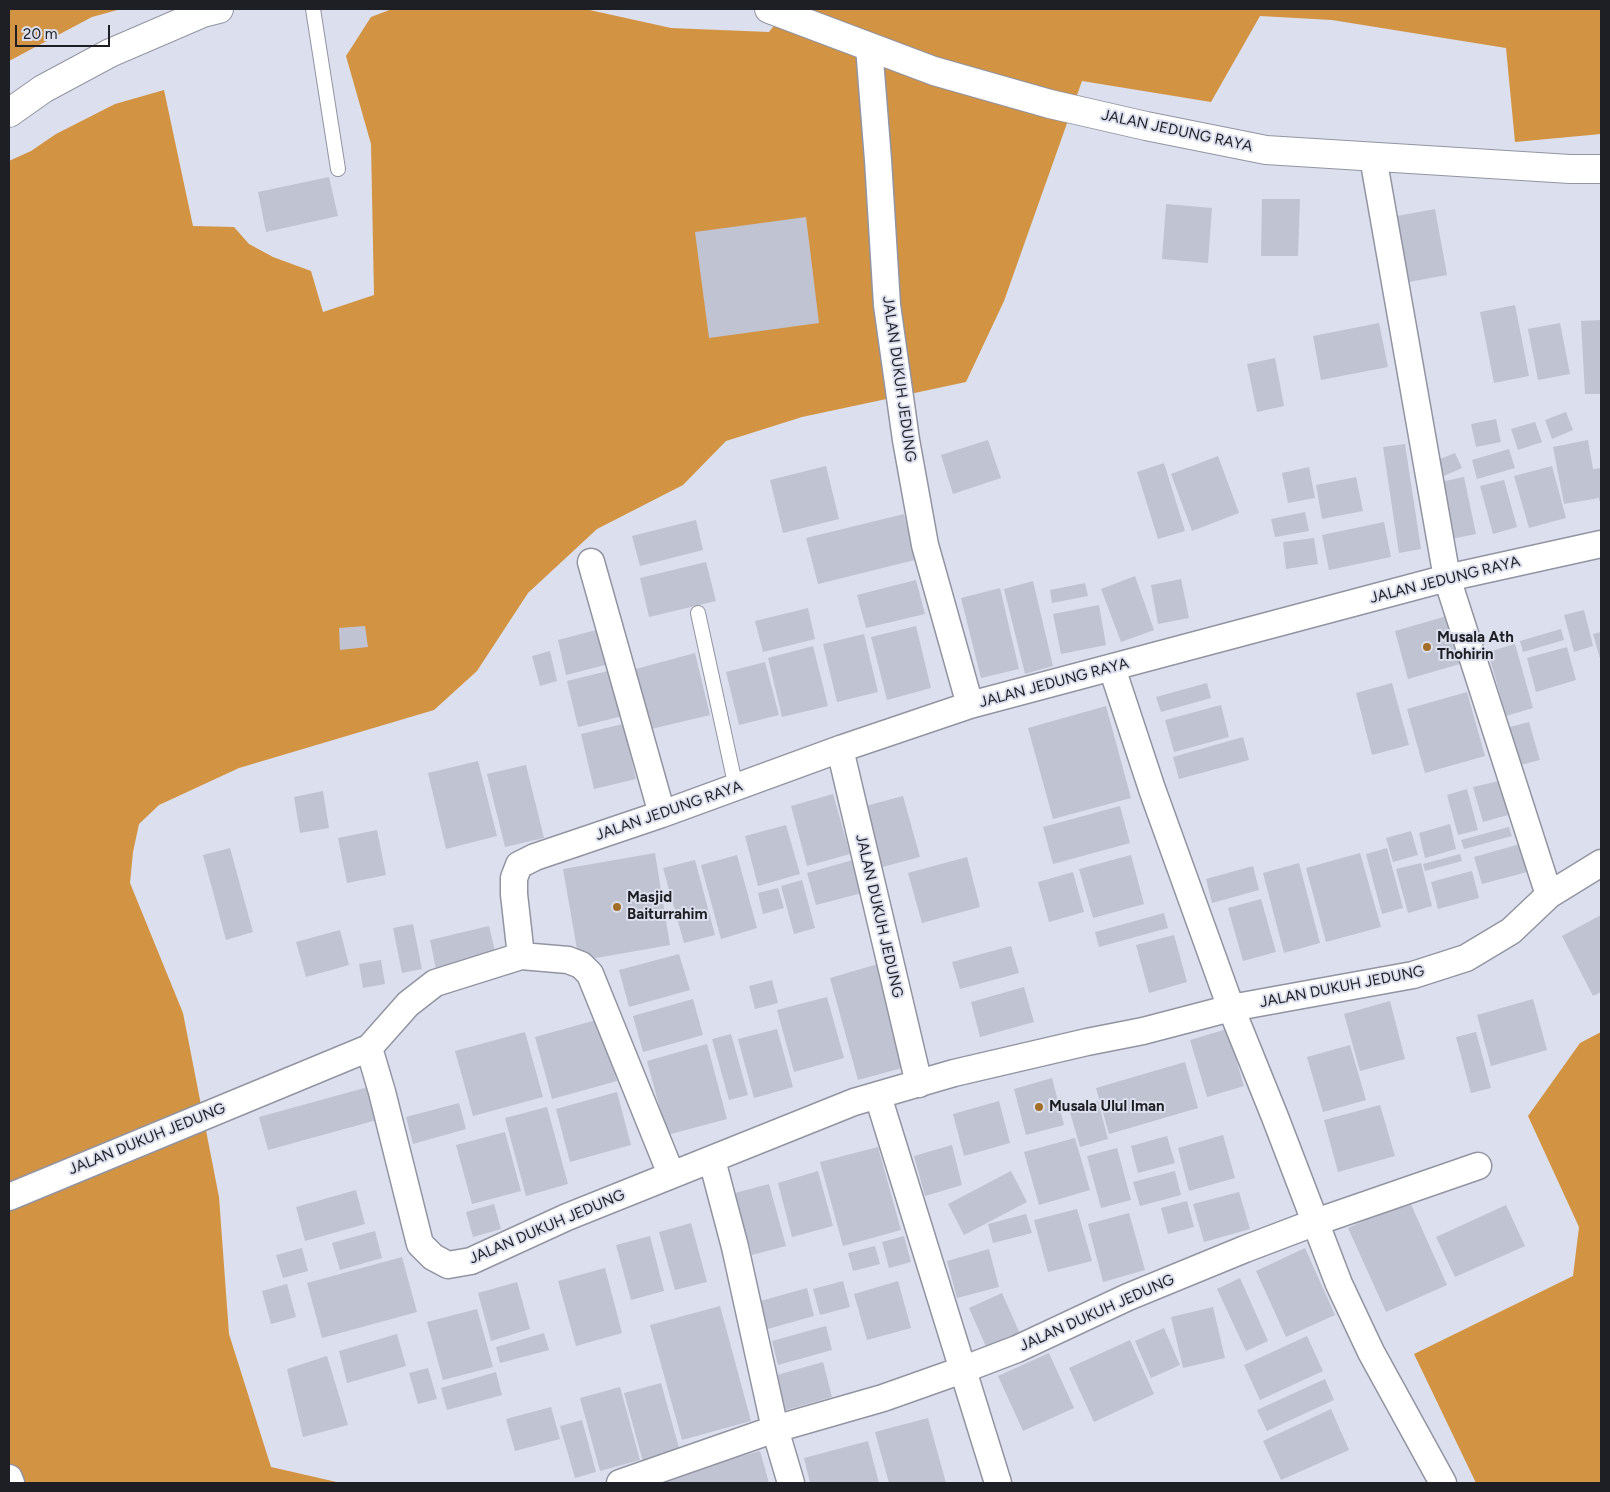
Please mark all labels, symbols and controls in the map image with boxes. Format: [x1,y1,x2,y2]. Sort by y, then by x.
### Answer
scale bar [18,15,112,47]
text: 20 m [23,25,57,43]
street label: JALAN JEDUNG RAYA [1100,106,1254,156]
street label: JALAN DUKUH JEDUNG [878,295,920,463]
street label: JALAN JEDUNG RAYA [1368,553,1522,607]
place label: Musala Ath Thohirin [1437,629,1514,664]
marker: Musala Ath Thohirin [1421,641,1433,653]
street label: JALAN JEDUNG RAYA [977,654,1131,712]
street label: JALAN JEDUNG RAYA [593,777,745,845]
street label: JALAN DUKUH JEDUNG [851,832,907,1000]
place label: Masjid Baiturrahim [627,889,708,924]
marker: Masjid Baiturrahim [611,901,623,913]
street label: JALAN DUKUH JEDUNG [1258,962,1426,1012]
place label: Musala Ulul Iman [1049,1098,1165,1116]
street label: JALAN DUKUH JEDUNG [66,1099,228,1179]
marker: Musala Ulul Iman [1033,1101,1045,1113]
street label: JALAN DUKUH JEDUNG [466,1186,628,1268]
street label: JALAN DUKUH JEDUNG [1017,1271,1177,1355]

